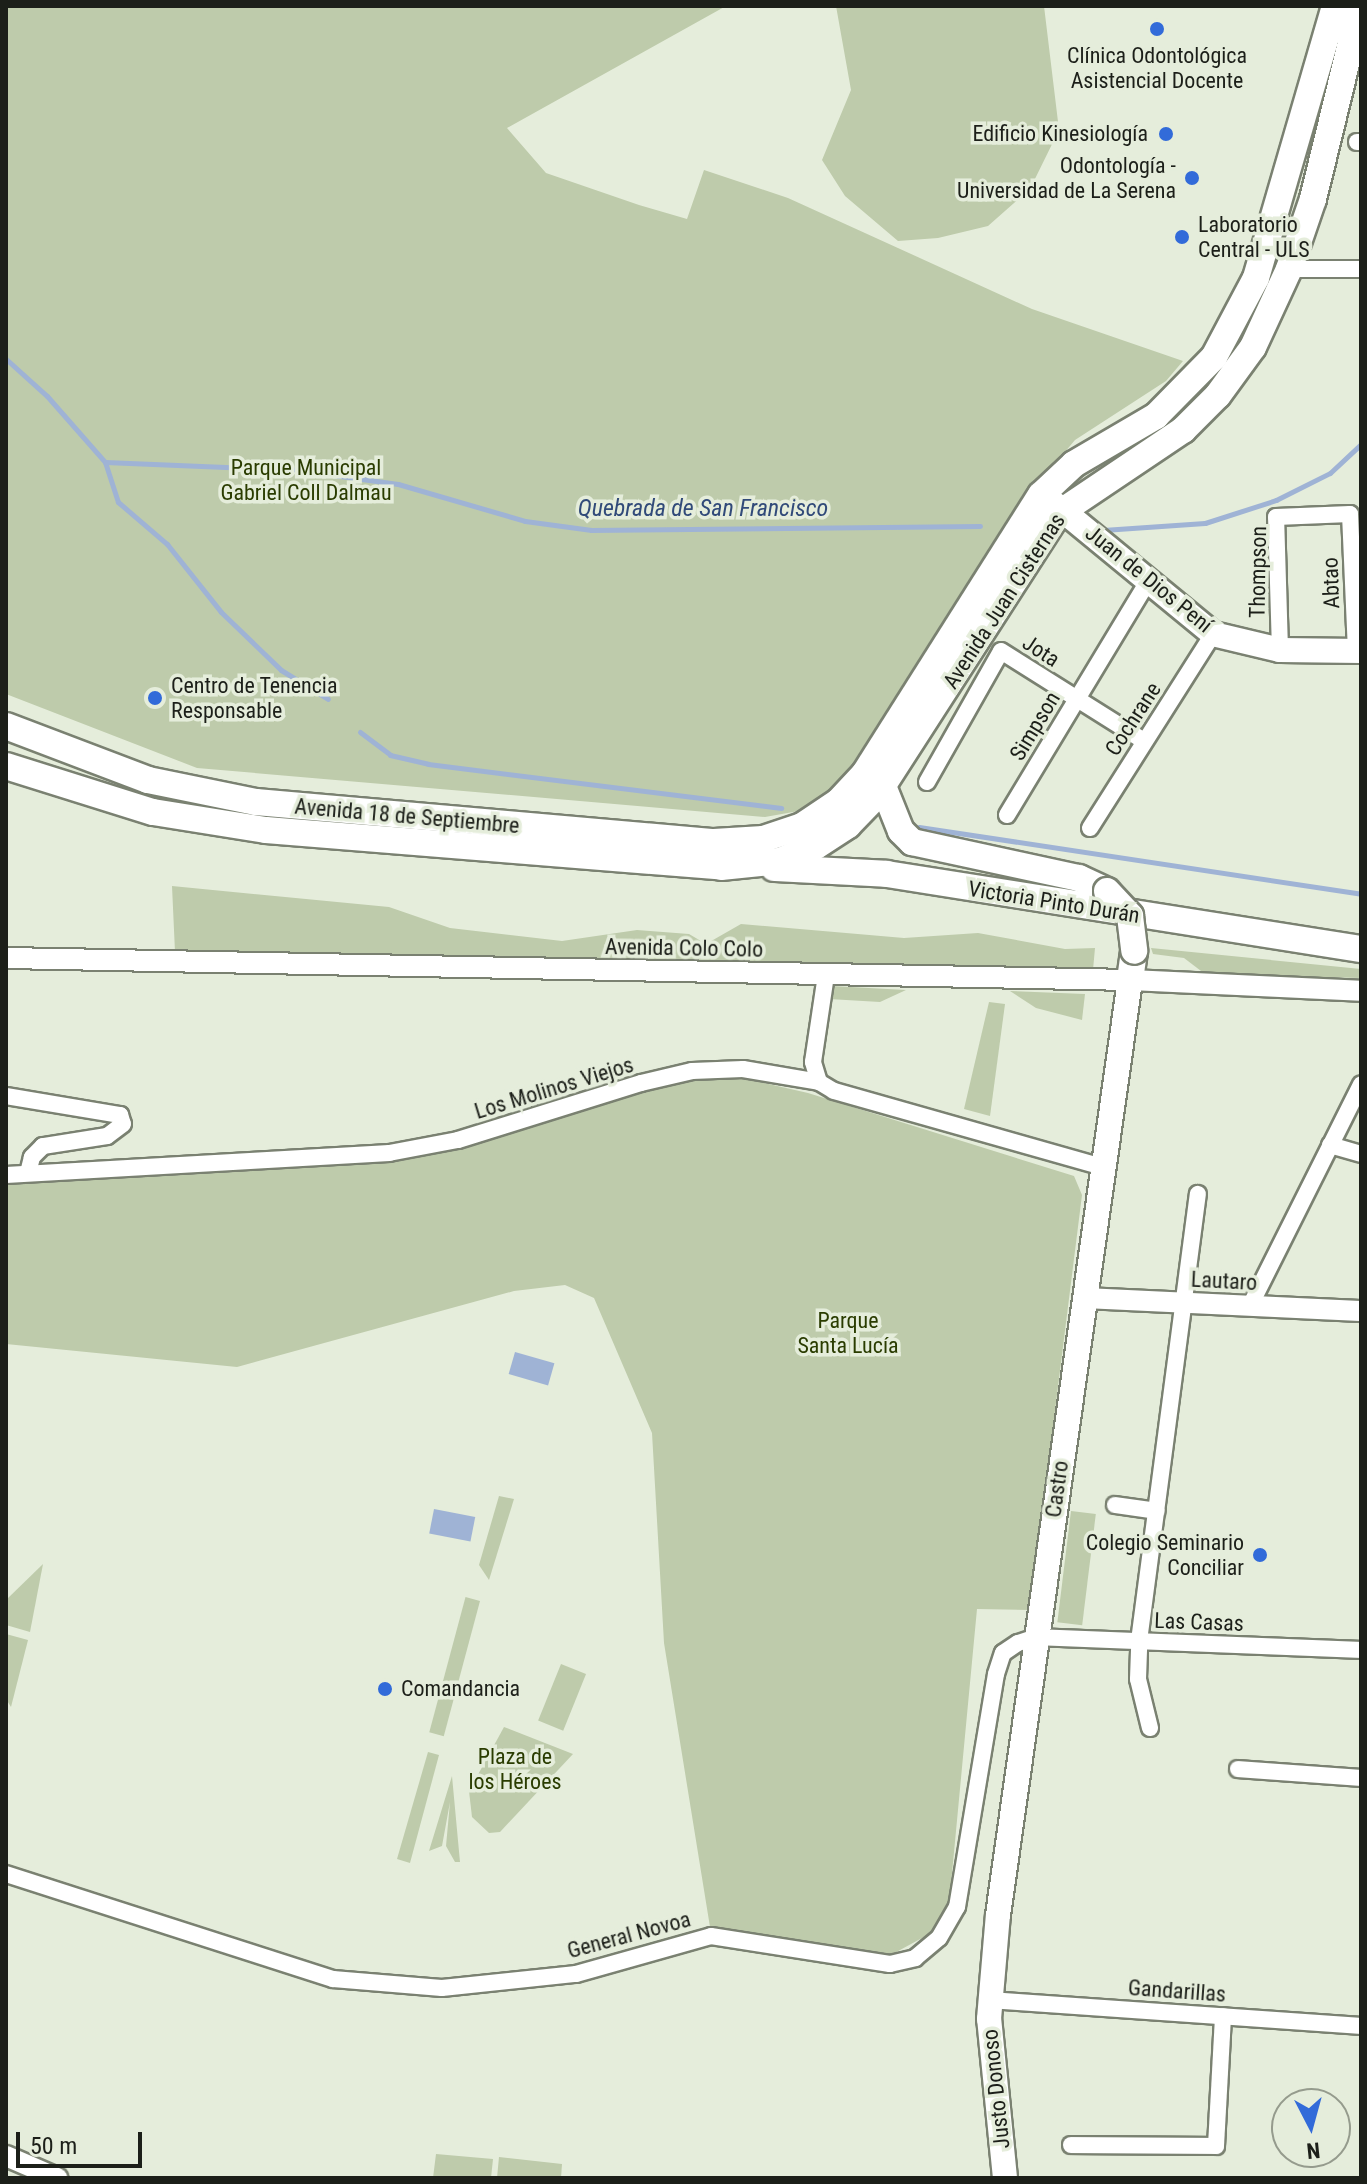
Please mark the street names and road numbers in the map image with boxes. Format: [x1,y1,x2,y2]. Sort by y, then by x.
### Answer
street label: Avenida Juan Cisternas [937,508,1071,694]
street label: Juan de Dios Pení [1080,520,1218,638]
street label: Thompson [1244,526,1272,618]
street label: Abtao [1317,557,1345,609]
street label: Jota [1018,629,1064,673]
street label: Cochrane [1100,677,1166,761]
street label: Simpson [1004,687,1066,765]
street label: Avenida 18 de Septiembre [293,793,521,839]
street label: Victoria Pinto Durán [966,875,1142,929]
street label: Avenida Colo Colo [605,933,763,963]
street label: Los Molinos Viejos [471,1051,637,1125]
street label: Lautaro [1190,1266,1258,1296]
street label: Castro [1040,1459,1074,1519]
street label: Las Casas [1154,1607,1244,1637]
street label: General Novoa [564,1906,694,1964]
street label: Gandarillas [1127,1974,1227,2008]
street label: Justo Donoso [977,2028,1015,2150]

